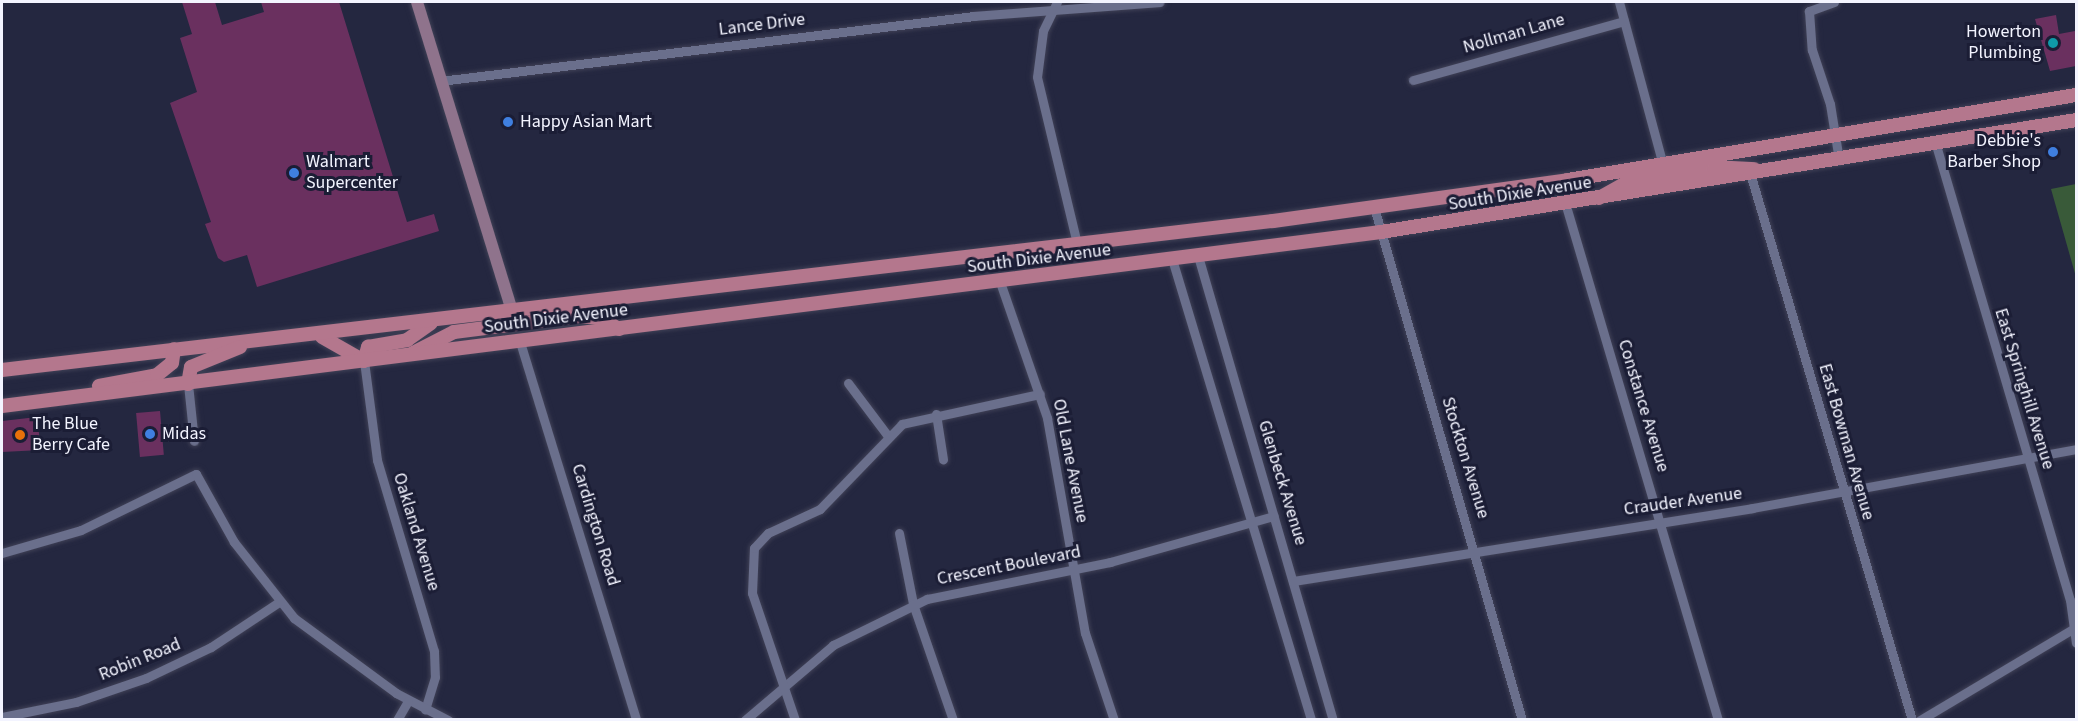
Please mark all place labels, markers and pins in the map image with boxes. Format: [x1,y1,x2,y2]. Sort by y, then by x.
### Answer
place label: Howerton Plumbing [1966,22,2041,64]
marker: Howerton Plumbing [2046,36,2060,50]
place label: Happy Asian Mart [520,111,652,133]
marker: Happy Asian Mart [501,115,515,129]
place label: Debbie's Barber Shop [1947,131,2041,174]
marker: Debbie's Barber Shop [2046,145,2060,159]
place label: Walmart Supercenter [306,152,398,195]
marker: Walmart Supercenter [287,166,301,180]
place label: The Blue Berry Cafe [32,414,110,456]
place label: Midas [162,423,206,445]
marker: Midas [143,427,157,441]
marker: The Blue Berry Cafe [13,428,27,442]

